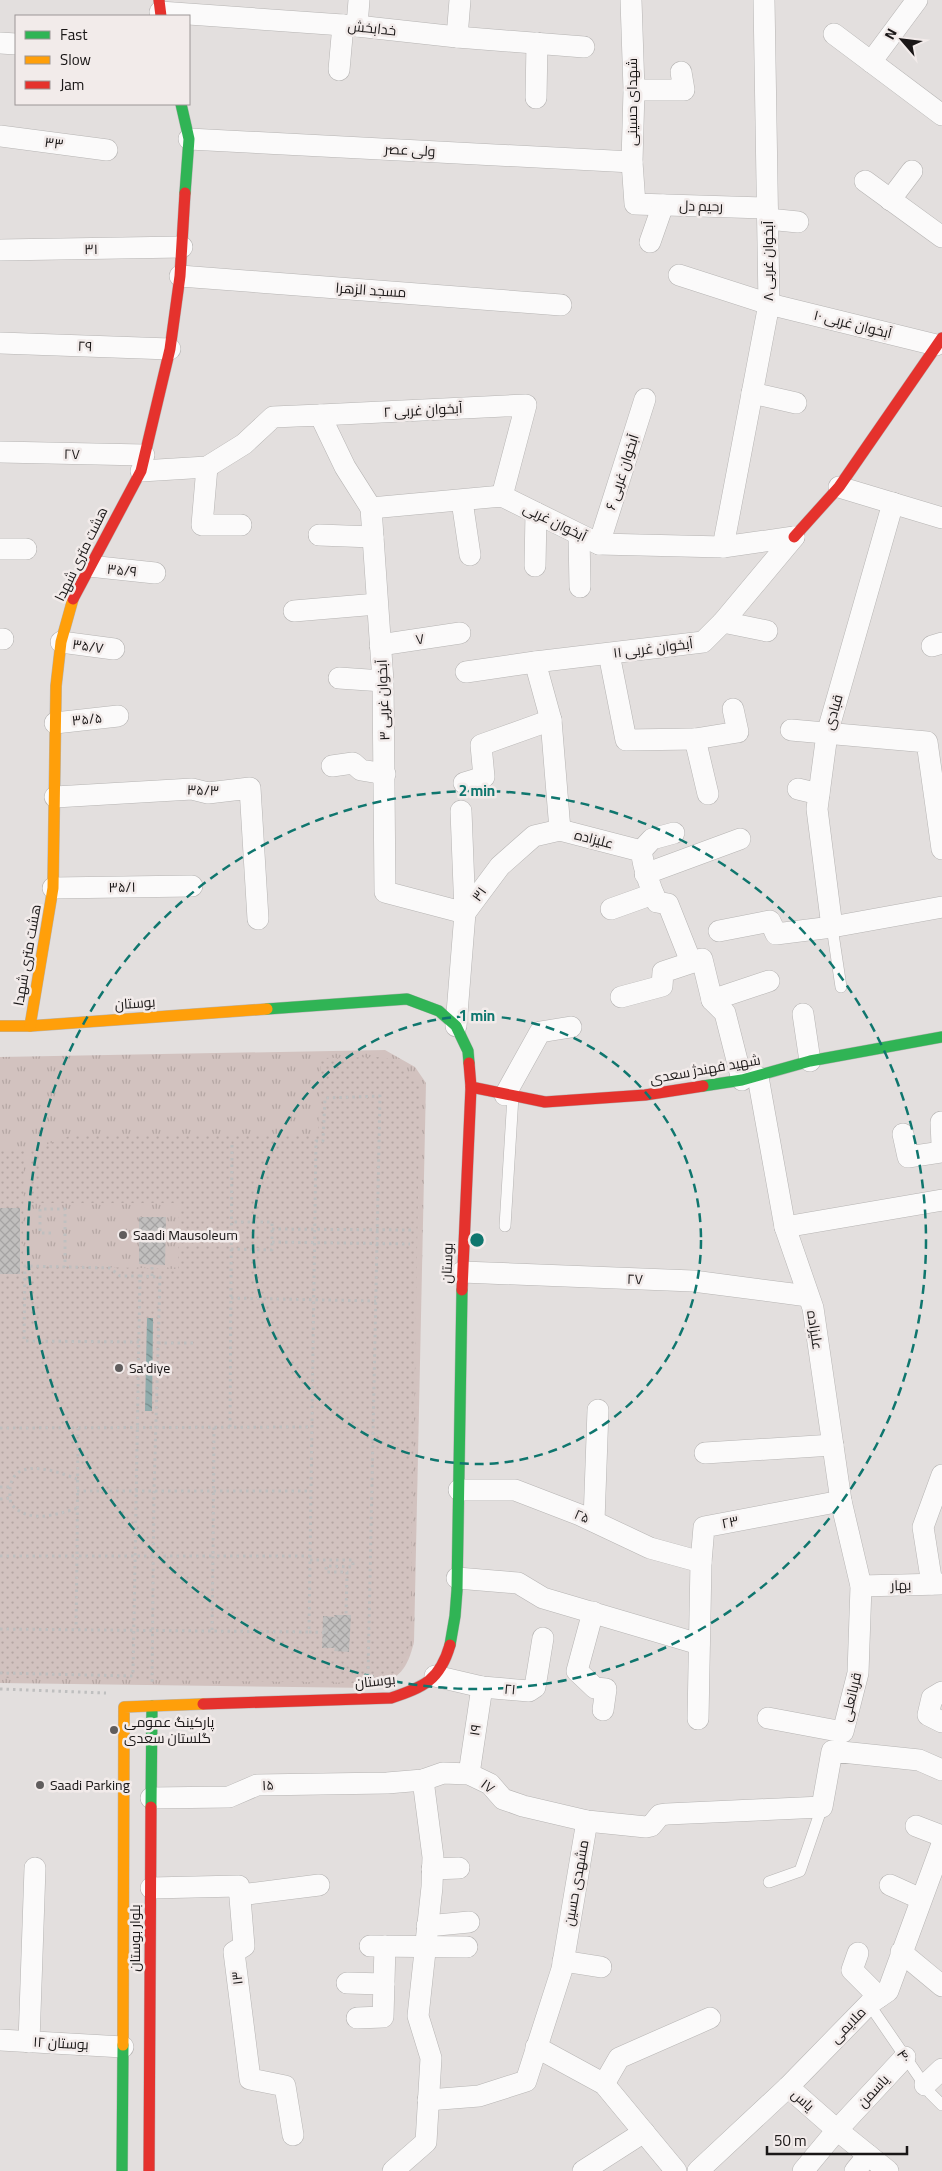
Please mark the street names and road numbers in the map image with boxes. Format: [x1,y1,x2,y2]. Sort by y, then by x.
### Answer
street label: خدابخش [346,13,398,43]
street label: شهدای حسینی [619,58,645,146]
street label: ۳۳ [43,129,65,157]
street label: ولی عصر [383,136,436,164]
street label: رحیم دل [679,193,723,219]
street label: آبخوان غربی ۸ [755,220,781,301]
street label: ۳۱ [84,236,98,262]
street label: مسجد الزهرا [335,275,407,305]
street label: آبخوان غربی ۱۰ [811,302,895,346]
street label: ۲۹ [77,333,93,359]
street label: آبخوان غربی ۲ [383,395,463,425]
street label: آبخوان غربی ۶ [597,430,647,513]
street label: ۲۷ [64,441,81,467]
street label: آبخوان غربی [518,495,592,549]
street label: هشت متری شهدا [47,502,115,606]
street label: ۳۵/۹ [106,555,138,585]
street label: ۷ [414,625,426,652]
street label: آبخوان غربی ۱۱ [611,630,695,666]
street label: ۳۵/۷ [71,631,106,661]
street label: آبخوان غربی ۳ [369,659,397,741]
street label: قبادی [816,691,850,733]
street label: ۳۵/۵ [70,704,104,734]
street label: ۳۵/۳ [186,776,220,804]
street label: علیزاده [572,822,616,856]
street label: ۳۵/۱ [108,874,136,900]
street label: ۳۱ [464,881,494,907]
street label: هشت متری شهدا [5,902,49,1008]
street label: بوستان [114,989,156,1017]
street label: شهید فهندژ سعدی [648,1046,762,1092]
street label: بوستان [433,1242,461,1284]
street label: ۲۷ [626,1266,644,1292]
street label: علیزاده [799,1308,831,1352]
street label: ۲۵ [570,1501,594,1531]
street label: ۲۳ [719,1508,741,1536]
street label: بهار [889,1572,912,1598]
street label: بوستان [353,1666,397,1696]
street label: قربانعلی [833,1670,869,1724]
street label: ۲۱ [503,1676,517,1702]
street label: ۱۹ [461,1722,489,1738]
street label: ۱۵ [261,1772,275,1798]
street label: ۱۷ [475,1772,501,1800]
street label: مشهدی حسین [556,1838,596,1928]
street label: بلوار بوستان [122,1904,148,1972]
street label: ۱۳ [223,1970,251,1986]
street label: ملایمی [823,2000,873,2050]
street label: بوستان ۱۲ [32,2029,90,2057]
street label: ۴۰ [890,2043,918,2069]
street label: یاسمن [850,2068,896,2114]
street label: یاس [785,2082,821,2118]

